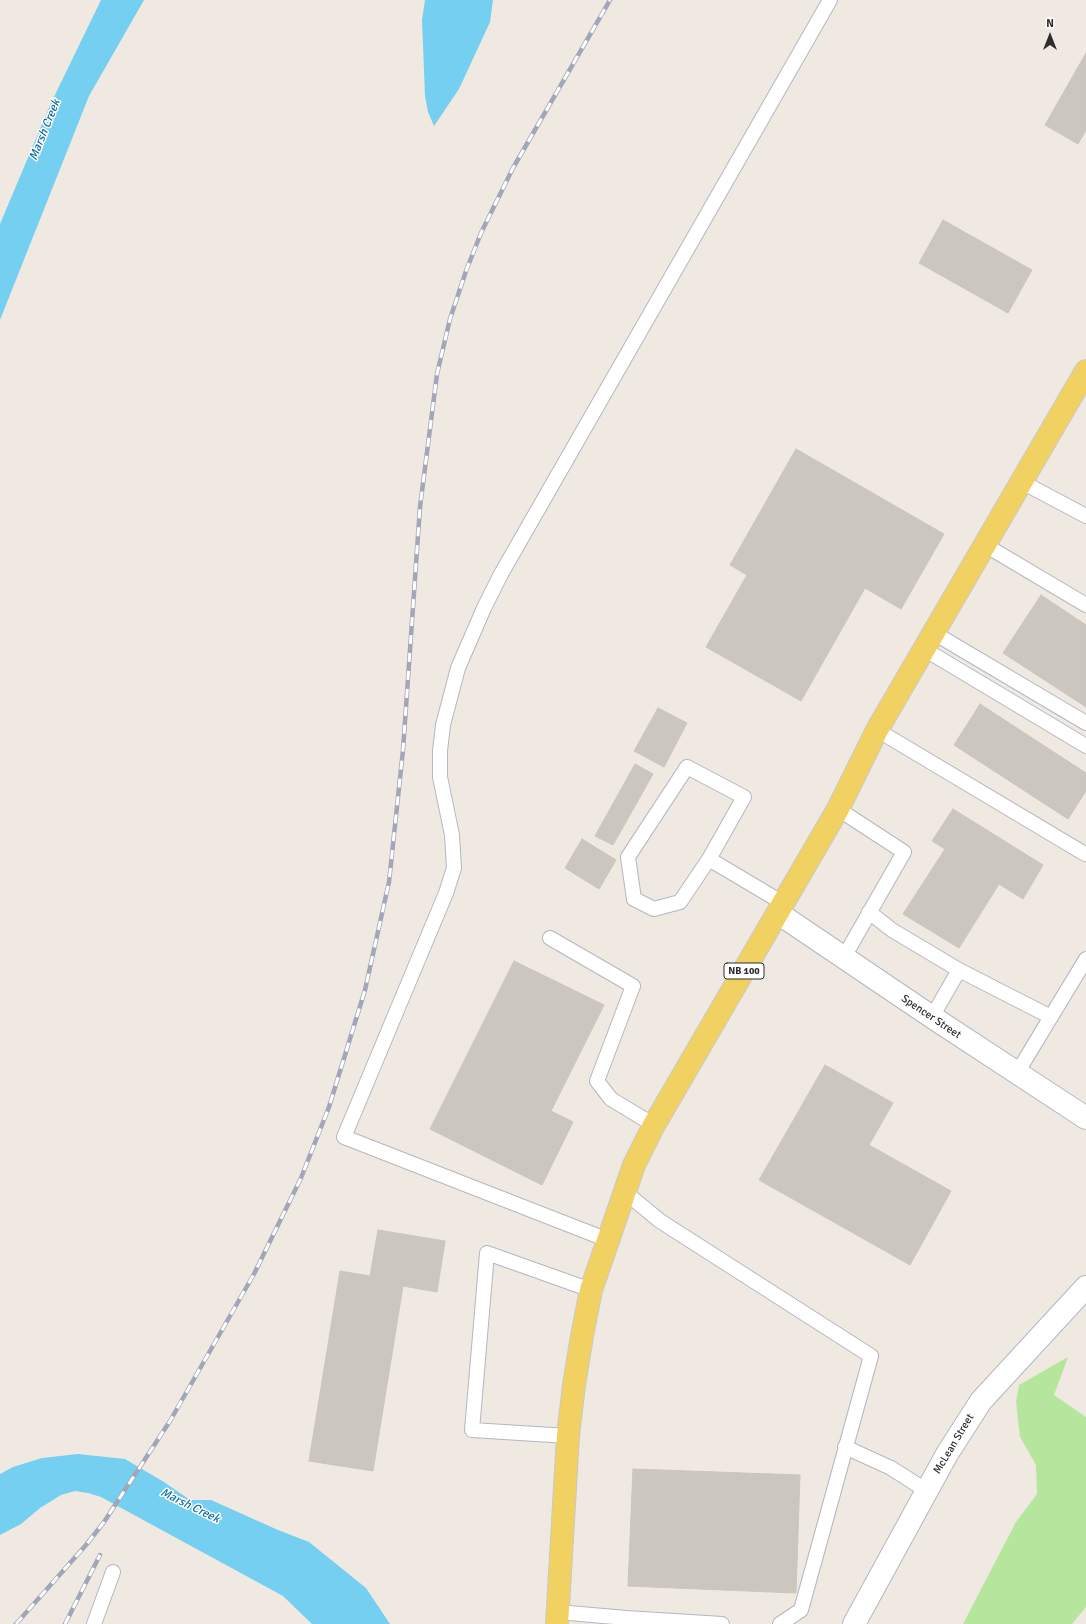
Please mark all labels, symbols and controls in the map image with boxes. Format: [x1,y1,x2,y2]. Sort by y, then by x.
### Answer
north arrow [1030,16,1070,56]
text: N [1046,17,1054,30]
water label: Marsh Creek [26,98,64,162]
road number: NB 100 [724,963,764,979]
street label: Spencer Street [899,992,963,1042]
street label: McLean Street [931,1412,977,1476]
water label: Marsh Creek [158,1485,222,1527]

